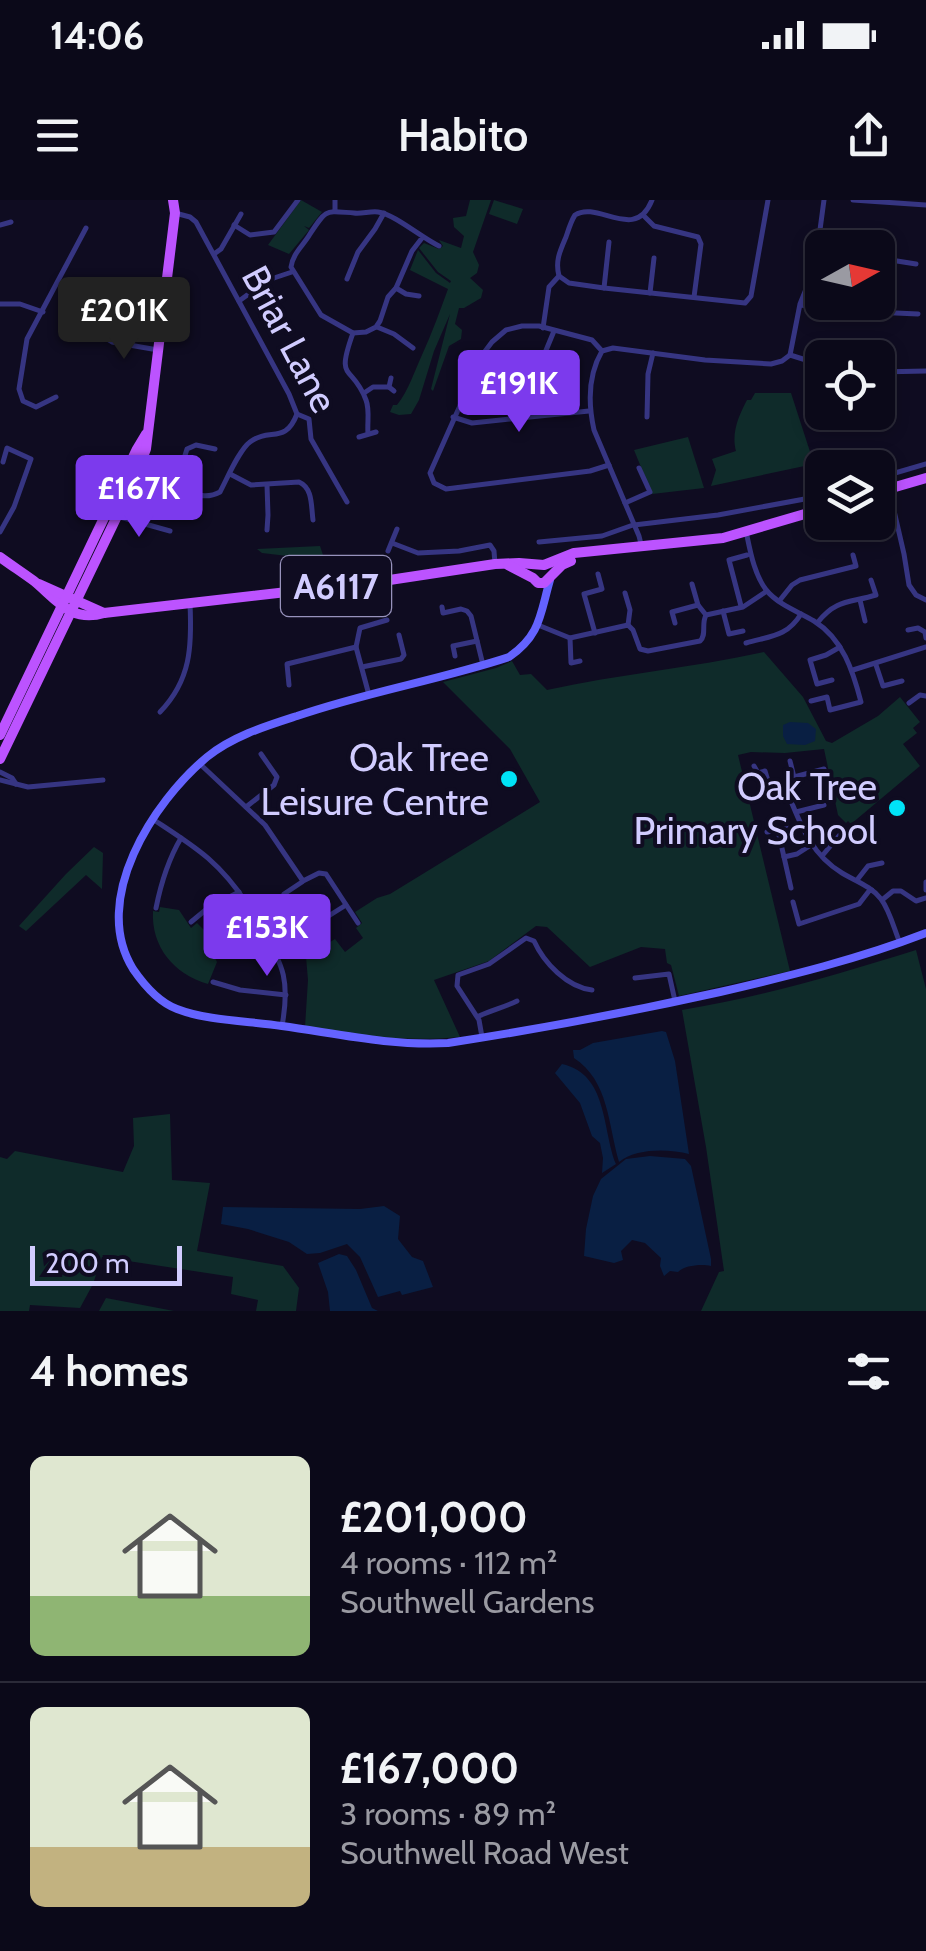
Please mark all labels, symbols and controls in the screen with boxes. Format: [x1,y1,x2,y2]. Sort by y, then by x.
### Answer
text: 14:06 [50,12,144,59]
icon: menu [30,108,85,163]
text: Habito [398,108,528,162]
icon: share [841,108,896,163]
north arrow [805,230,895,320]
map controls [805,230,895,540]
street label: Briar Lane [232,258,348,420]
pin: £201K [54,277,194,362]
text: £201K [80,290,168,329]
button: locate [805,340,895,430]
pin: £191K [449,350,589,435]
text: £191K [480,363,558,402]
button: layers [805,450,895,540]
pin: £167K [69,455,209,540]
text: £167K [98,468,180,507]
road number: A6117 [281,556,391,616]
place label: Oak Tree Leisure Centre [261,734,489,825]
place label: Oak Tree Primary School [633,763,877,854]
marker: Oak Tree Leisure Centre [498,768,520,790]
marker: Oak Tree Primary School [886,797,908,819]
pin: £153K [197,894,337,979]
text: £153K [226,907,308,946]
scale bar [30,1241,182,1286]
text: 200 m [45,1246,130,1280]
icon: filters [841,1344,896,1399]
text: 4 homes [30,1345,189,1397]
text: £201,000 [340,1491,528,1543]
icon: home [110,1496,230,1616]
text: 4 rooms · 112 m² [340,1543,557,1582]
text: Southwell Gardens [340,1582,595,1621]
text: £167,000 [340,1742,519,1794]
icon: home [110,1747,230,1867]
text: 3 rooms · 89 m² [340,1794,556,1833]
text: Southwell Road West [340,1833,629,1872]

